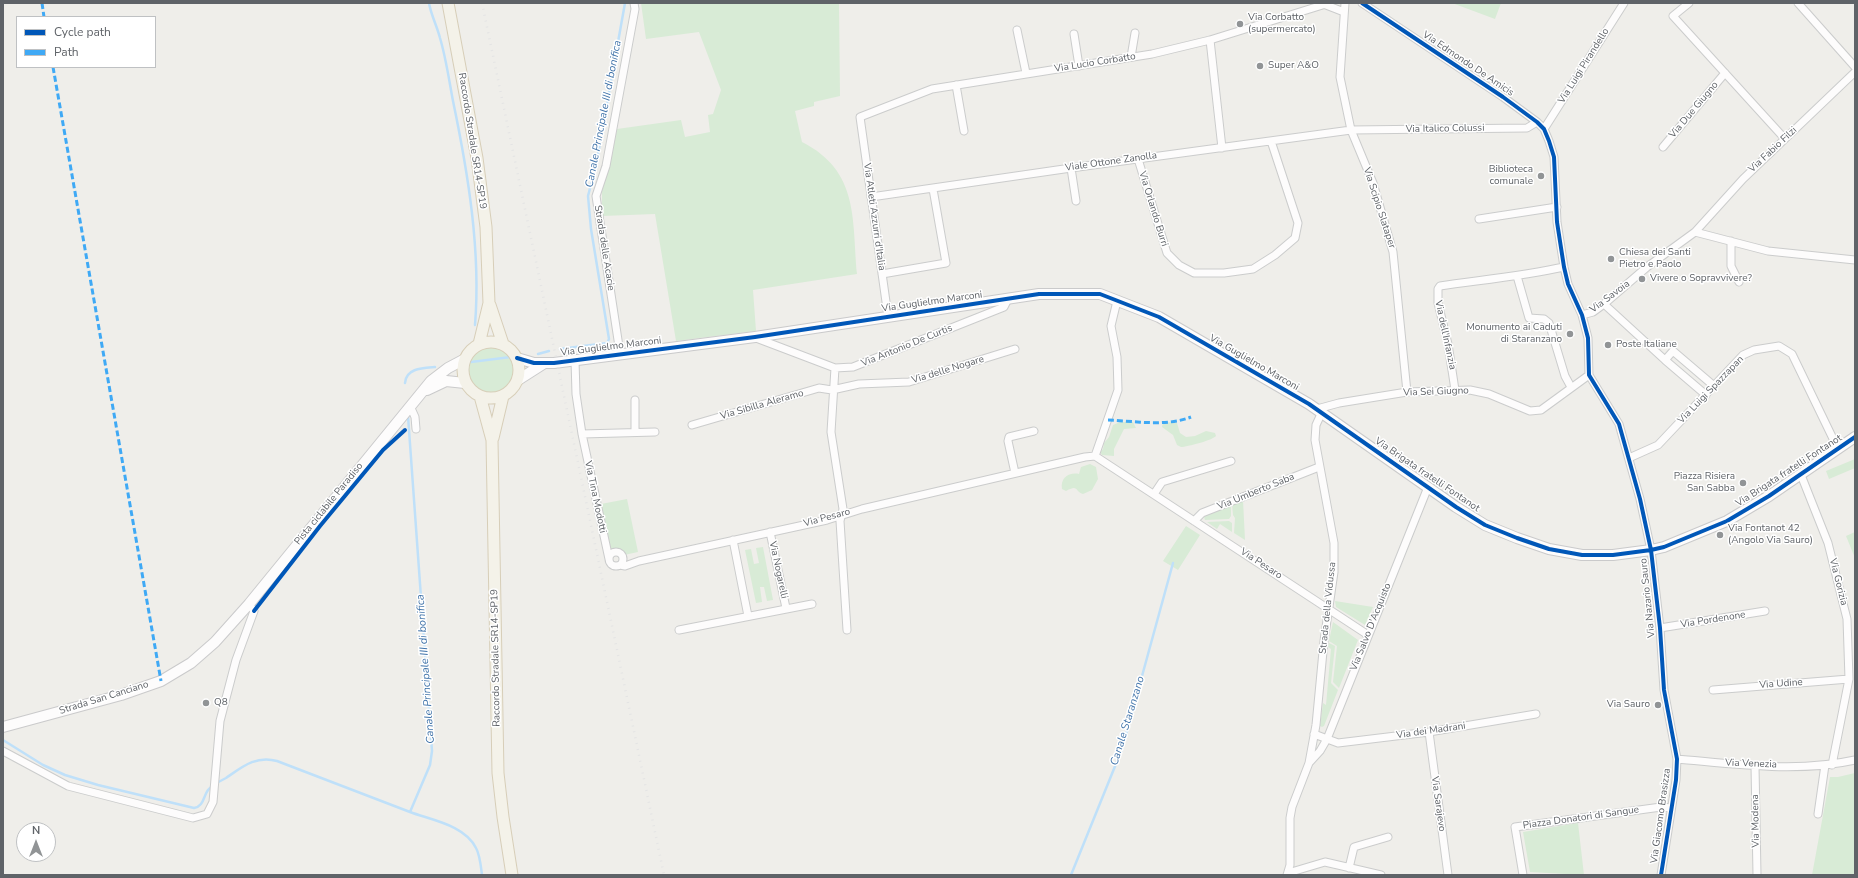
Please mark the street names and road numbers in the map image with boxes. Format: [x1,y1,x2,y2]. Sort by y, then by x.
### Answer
street label: Via Luigi Pirandello [1556,26,1612,106]
street label: Via Edmondo De Amicis [1420,29,1516,99]
street label: Via Lucio Corbatto [1054,51,1136,75]
street label: Raccordo Stradale SR14-SP19 [455,72,489,210]
street label: Via Due Giugno [1667,79,1721,141]
street label: Via Italico Colussi [1405,122,1485,136]
street label: Via Fabio Filzi [1746,125,1800,175]
street label: Viale Ottone Zanolla [1064,150,1158,174]
street label: Via Atleti Azzurri d'Italia [861,162,887,272]
street label: Via Scipio Slataper [1360,166,1398,250]
street label: Via Orlando Burri [1136,170,1170,248]
street label: Strada delle Acacie [591,204,617,292]
street label: Via Savoia [1588,278,1632,316]
street label: Via Guglielmo Marconi [881,289,983,315]
street label: Via dell'Infanzia [1432,299,1458,371]
street label: Via Antonio De Curtis [860,322,954,370]
street label: Via Guglielmo Marconi [1207,332,1301,394]
street label: Via Guglielmo Marconi [560,335,662,359]
street label: Via delle Nogare [910,353,986,387]
street label: Via Luigi Spazzapan [1676,354,1746,426]
street label: Via Sei Giugno [1403,385,1469,399]
street label: Via Sibilla Aleramo [719,387,805,423]
street label: Via Brigata fratelli Fontanot [1734,432,1844,510]
street label: Via Brigata fratelli Fontanot [1372,435,1482,515]
street label: Pista ciclabile Paradiso [292,460,366,548]
street label: Via Tina Modotti [581,460,609,534]
street label: Via Umberto Saba [1216,471,1296,513]
street label: Via Pesaro [802,506,852,530]
street label: Via Nogarelli [766,540,790,600]
street label: Via Pesaro [1238,546,1284,582]
street label: Via Gorizia [1826,557,1850,607]
street label: Via Nazario Sauro [1638,558,1658,638]
street label: Strada della Vidussa [1317,561,1339,655]
street label: Via Salvo D'Acquisto [1348,581,1394,673]
street label: Raccordo Stradale SR14-SP19 [489,589,503,727]
street label: Via Pordenone [1680,609,1746,631]
street label: Via Udine [1759,676,1803,692]
street label: Strada San Canciano [58,679,150,717]
street label: Via dei Madrani [1396,720,1466,742]
street label: Via Venezia [1725,757,1777,771]
street label: Via Giacomo Brasizza [1648,768,1674,864]
street label: Via Sarajevo [1428,776,1448,832]
street label: Via Modena [1750,794,1762,848]
street label: Piazza Donatori di Sangue [1522,804,1640,832]

